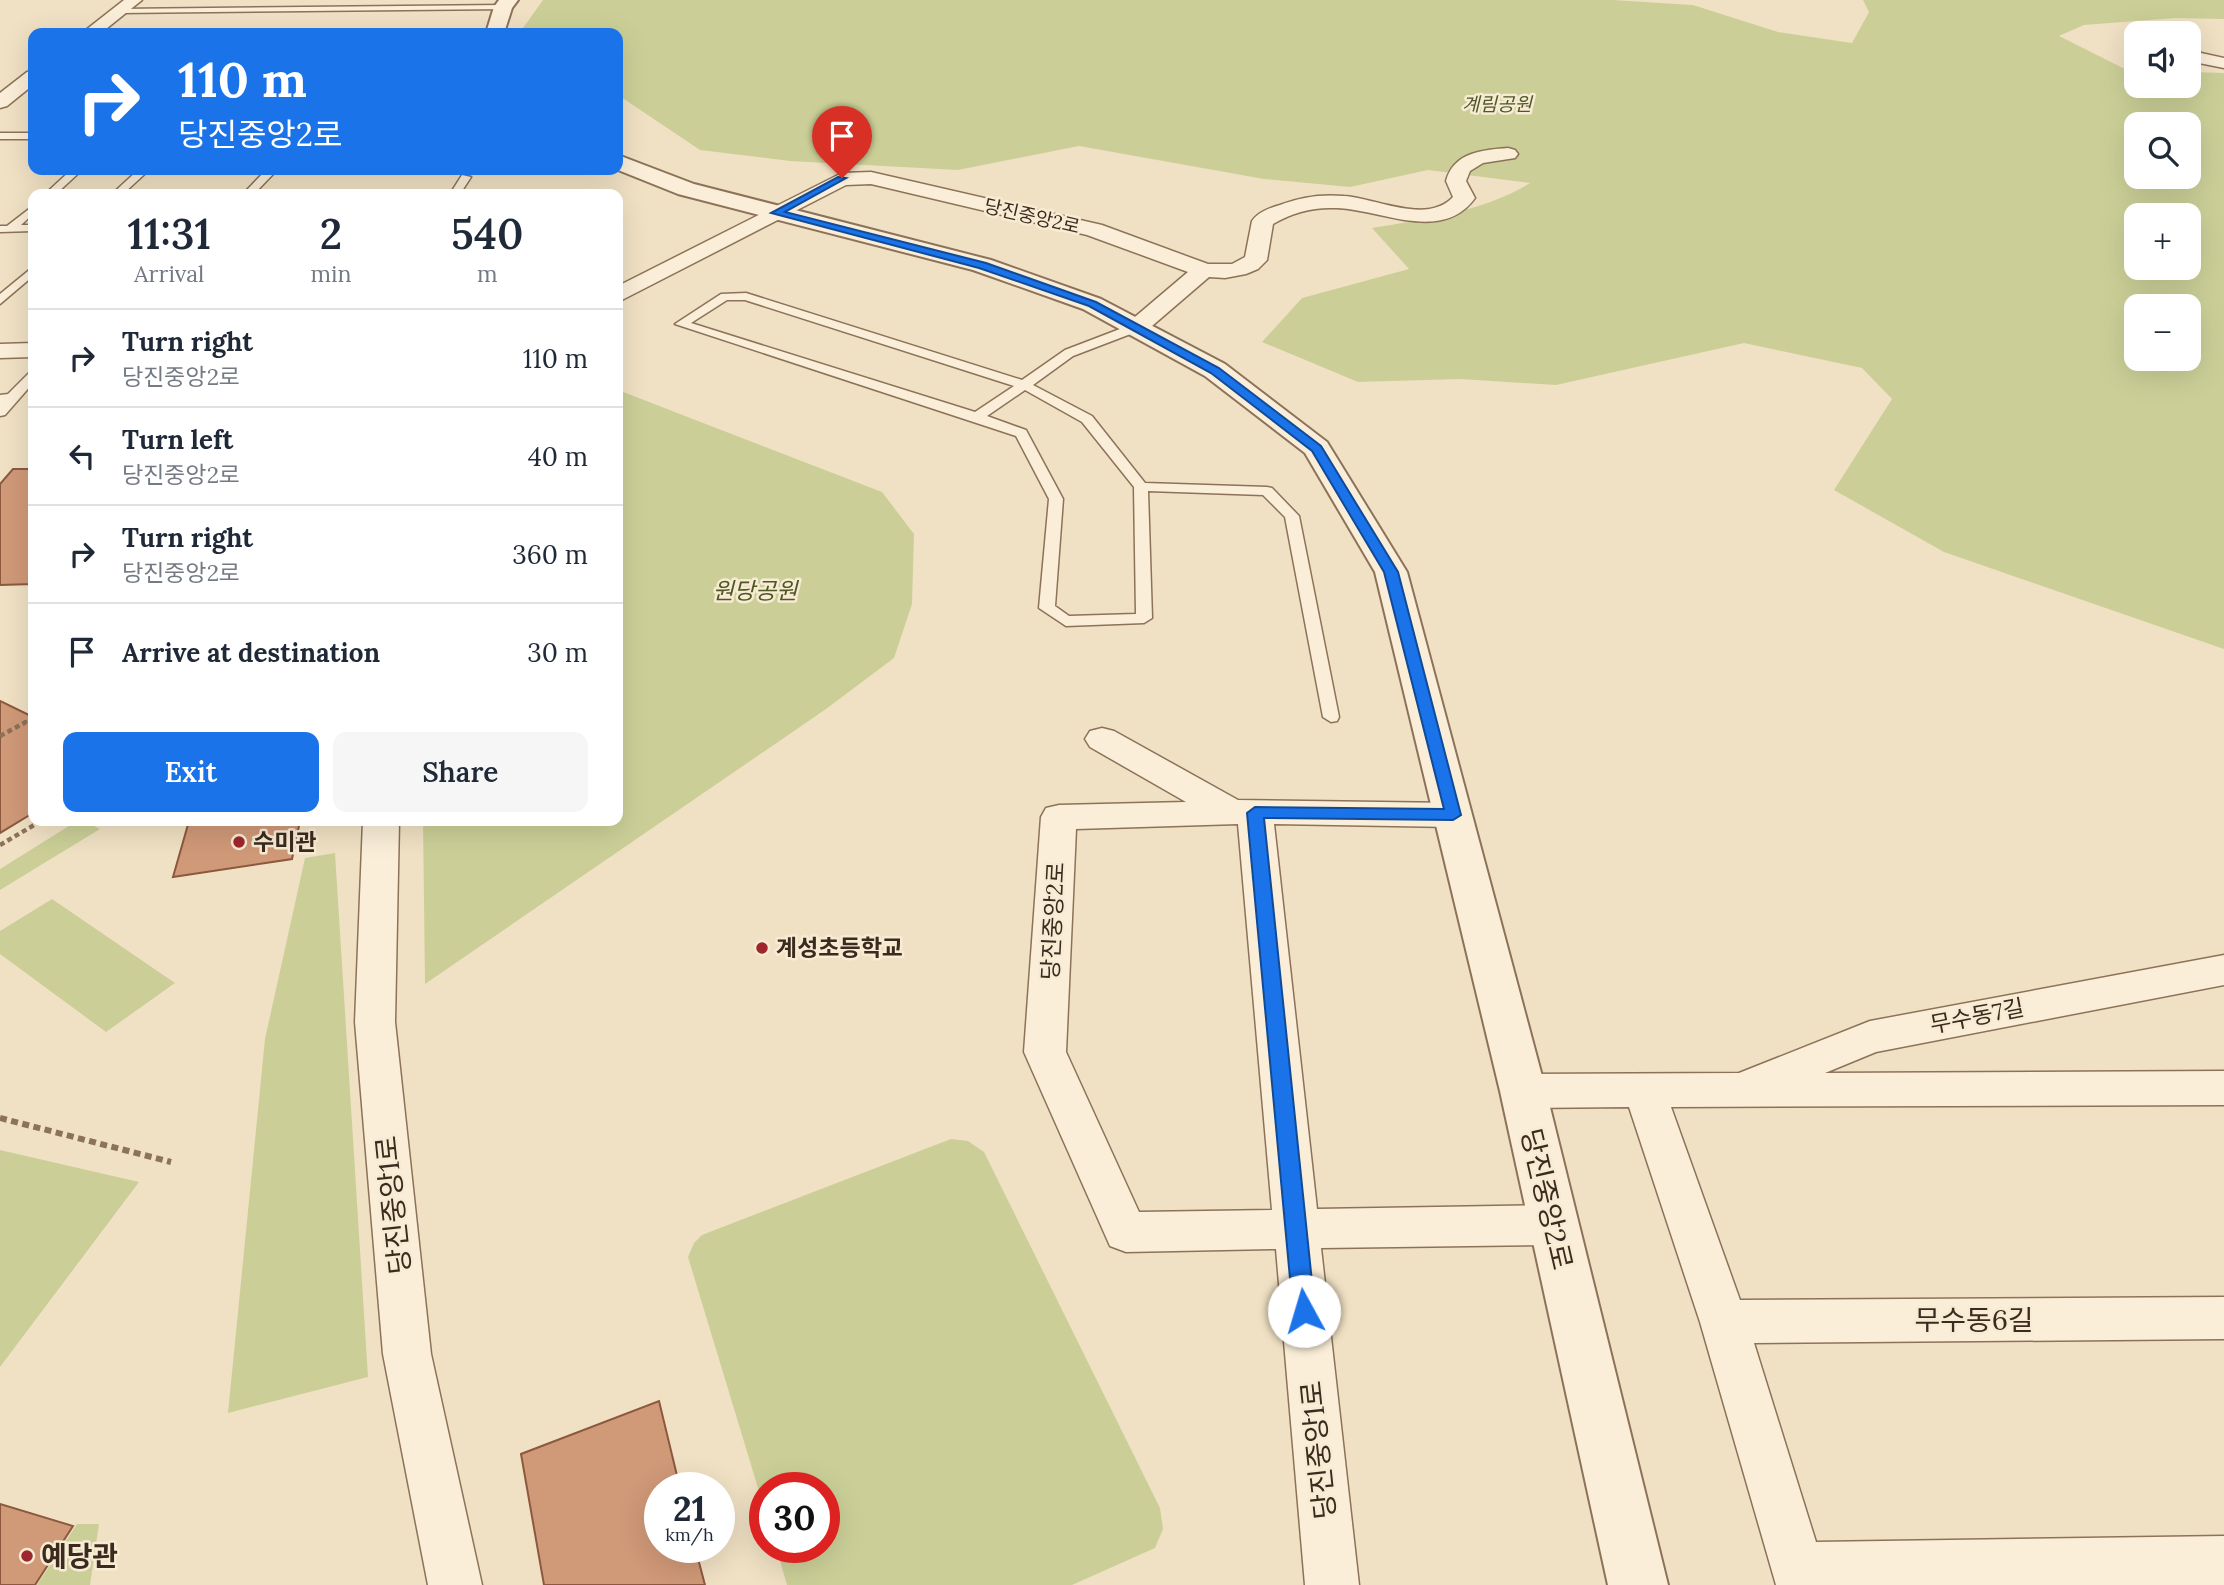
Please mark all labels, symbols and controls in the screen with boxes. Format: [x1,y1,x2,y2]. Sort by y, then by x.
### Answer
map controls [2124,21,2201,371]
button: sound [2124,21,2201,98]
text: 110 m [178,48,307,110]
icon: right [63,56,154,147]
park label: 계림공원 [1462,92,1533,116]
pin [812,106,872,178]
button: search [2124,112,2201,189]
text: 당진중앙2로 [178,114,342,155]
icon: arrive [823,117,861,155]
street label: 당진중앙2로 [982,193,1082,239]
button: + [2124,203,2201,280]
text: 11:31 [128,207,211,261]
text: 2 [320,207,342,261]
text: 540 [451,207,523,261]
text: Arrival [134,259,204,288]
text: min [310,259,351,288]
text: m [477,259,497,288]
button: − [2124,294,2201,371]
text: Turn right [122,325,253,358]
icon: right [63,339,101,377]
text: 110 m [523,342,588,375]
text: 당진중앙2로 [122,362,240,391]
text: Turn left [122,423,233,456]
icon: left [63,437,101,475]
text: 40 m [528,440,588,473]
text: 당진중앙2로 [122,460,240,489]
text: Turn right [122,521,253,554]
icon: right [63,535,101,573]
text: 360 m [512,538,588,571]
text: 당진중앙2로 [122,558,240,587]
park label: 원당공원 [713,576,799,605]
icon: arrive [63,633,101,671]
text: Arrive at destination [122,636,380,669]
text: 30 m [527,636,588,669]
button: Exit [63,732,319,812]
button: Share [333,732,588,812]
place label: 수미관 [253,827,316,856]
marker: 수미관 [231,834,247,850]
street label: 당진중앙2로 [1035,861,1070,981]
place label: 계성초등학교 [776,933,903,962]
marker: 계성초등학교 [754,940,770,956]
street label: 무수동7길 [1927,992,2026,1039]
street label: 당진중앙2로 [1513,1125,1581,1273]
street label: 당진중앙1로 [368,1134,418,1276]
position arrow [1267,1274,1341,1348]
street label: 무수동6길 [1914,1302,2034,1338]
street label: 당진중앙1로 [1293,1379,1343,1521]
speed limit sign: 30 [749,1472,840,1563]
text: 21 [673,1486,706,1531]
text: km/h [665,1523,714,1546]
place label: 예당관 [41,1538,118,1574]
marker: 예당관 [19,1548,35,1564]

